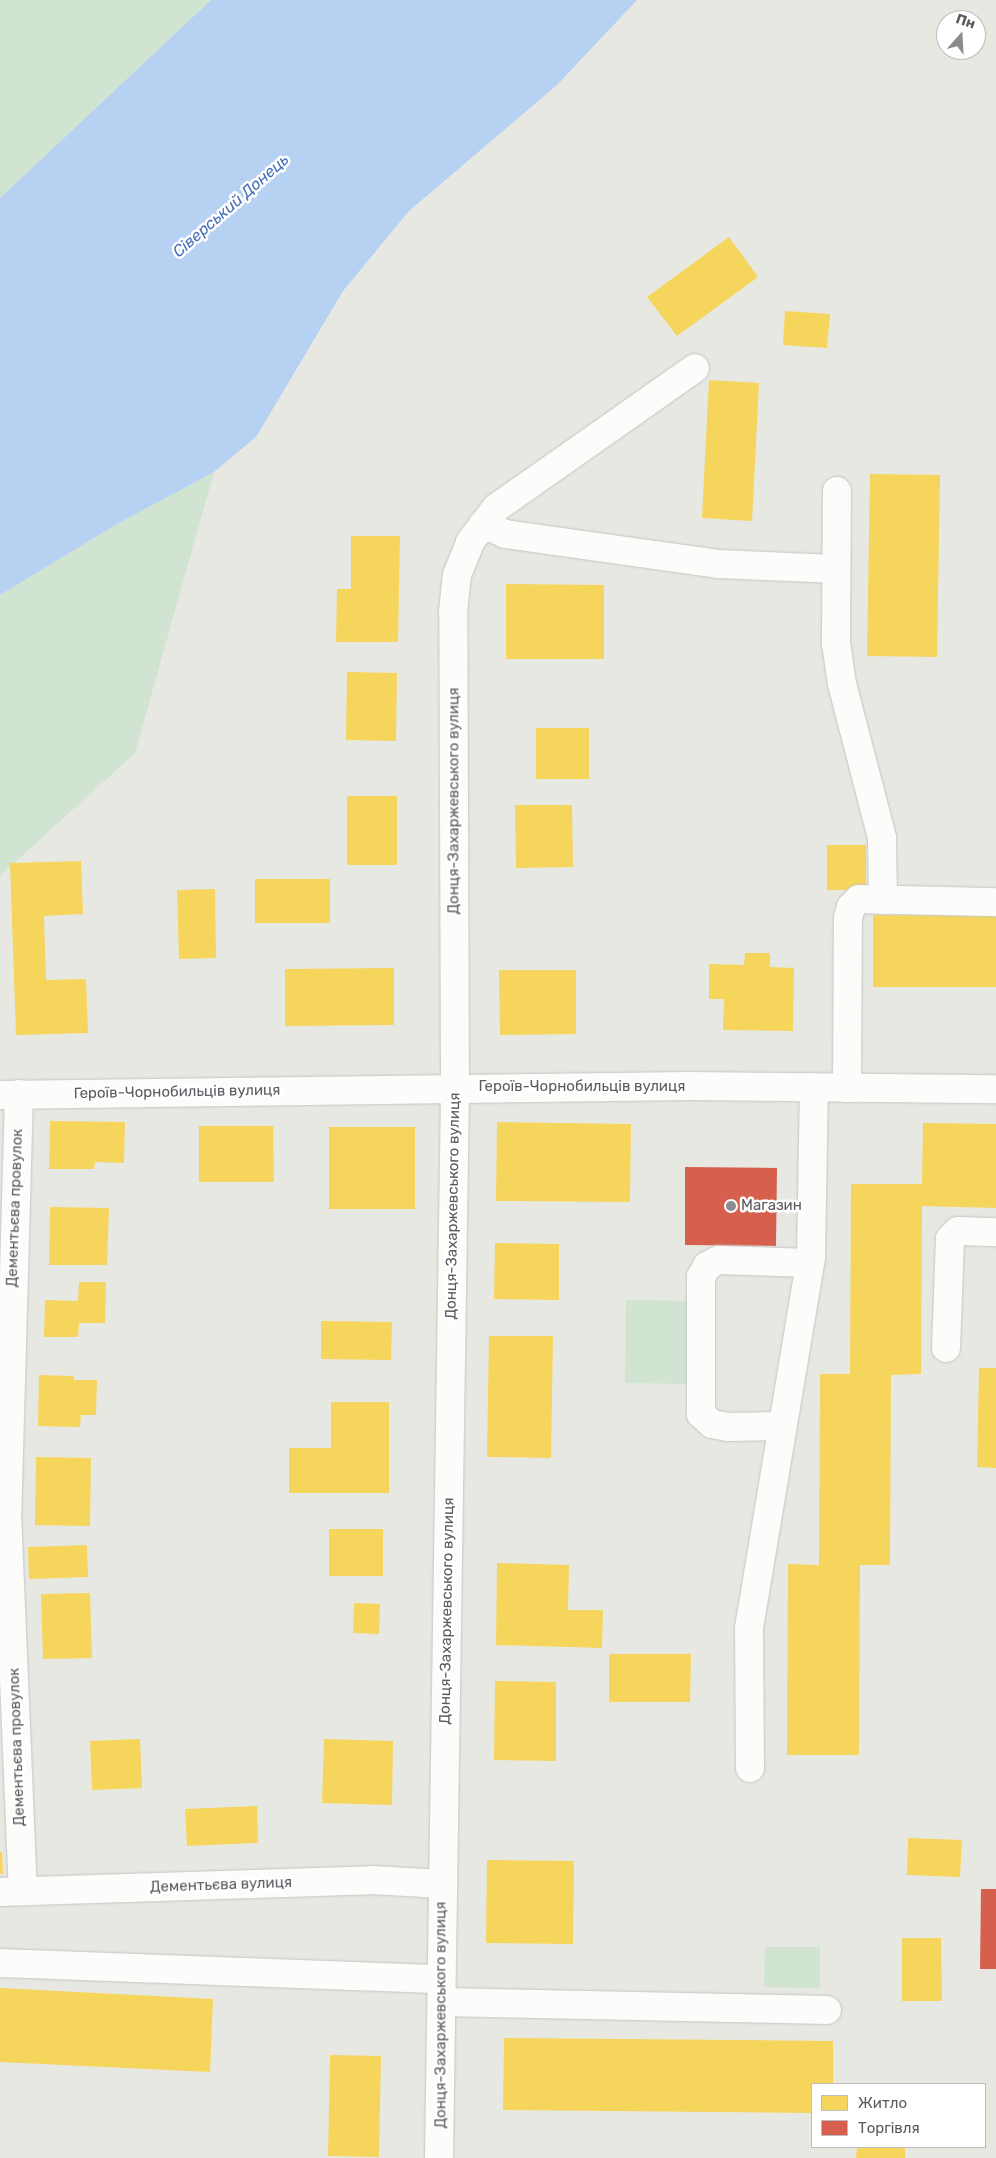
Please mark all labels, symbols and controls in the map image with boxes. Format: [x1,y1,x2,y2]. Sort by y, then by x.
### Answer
north arrow [936,10,986,60]
text: Пн [954,10,978,32]
water label: Сіверський Донець [169,150,293,262]
street label: Донця-Захаржевського вулиця [445,688,463,914]
street label: Героїв-Чорнобильців вулиця [479,1078,685,1096]
street label: Героїв-Чорнобильців вулиця [73,1081,281,1103]
street label: Донця-Захаржевського вулиця [442,1092,464,1320]
street label: Дементьєва провулок [3,1128,27,1288]
place label: Магазин [741,1197,802,1215]
marker: Магазин [725,1200,737,1212]
street label: Донця-Захаржевського вулиця [436,1497,458,1725]
street label: Дементьєва провулок [5,1667,29,1827]
street label: Дементьєва вулиця [150,1874,292,1896]
street label: Донця-Захаржевського вулиця [432,1902,450,2128]
legend [811,2083,986,2148]
text: Житло [858,2094,907,2112]
text: Торгівля [858,2119,920,2137]

